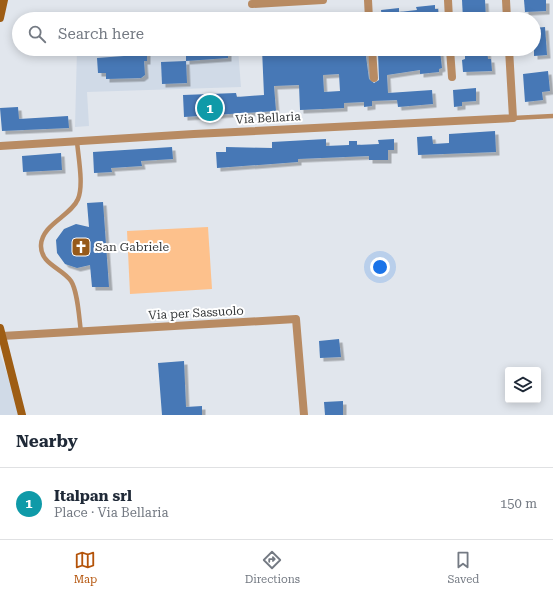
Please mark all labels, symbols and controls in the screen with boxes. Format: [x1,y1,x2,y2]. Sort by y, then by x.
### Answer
search box [12,12,541,56]
icon: search [26,23,48,45]
text: Search here [58,25,144,43]
pin: 1 [197,93,223,123]
street label: Via Bellaria [235,109,302,127]
church icon: San Gabriele [70,236,92,258]
place label: San Gabriele [95,240,170,254]
your location [370,257,390,277]
street label: Via per Sassuolo [148,304,244,322]
map controls [505,367,541,403]
button: layers [505,367,541,403]
text: Nearby [16,431,78,451]
text: Italpan srl [54,487,132,505]
text: 1 [25,496,33,511]
text: 150 m [500,496,537,511]
text: Place · Via Bellaria [54,505,168,520]
tab: Map [74,549,97,586]
tab: Directions [245,549,300,586]
tab: Saved [447,549,479,586]

